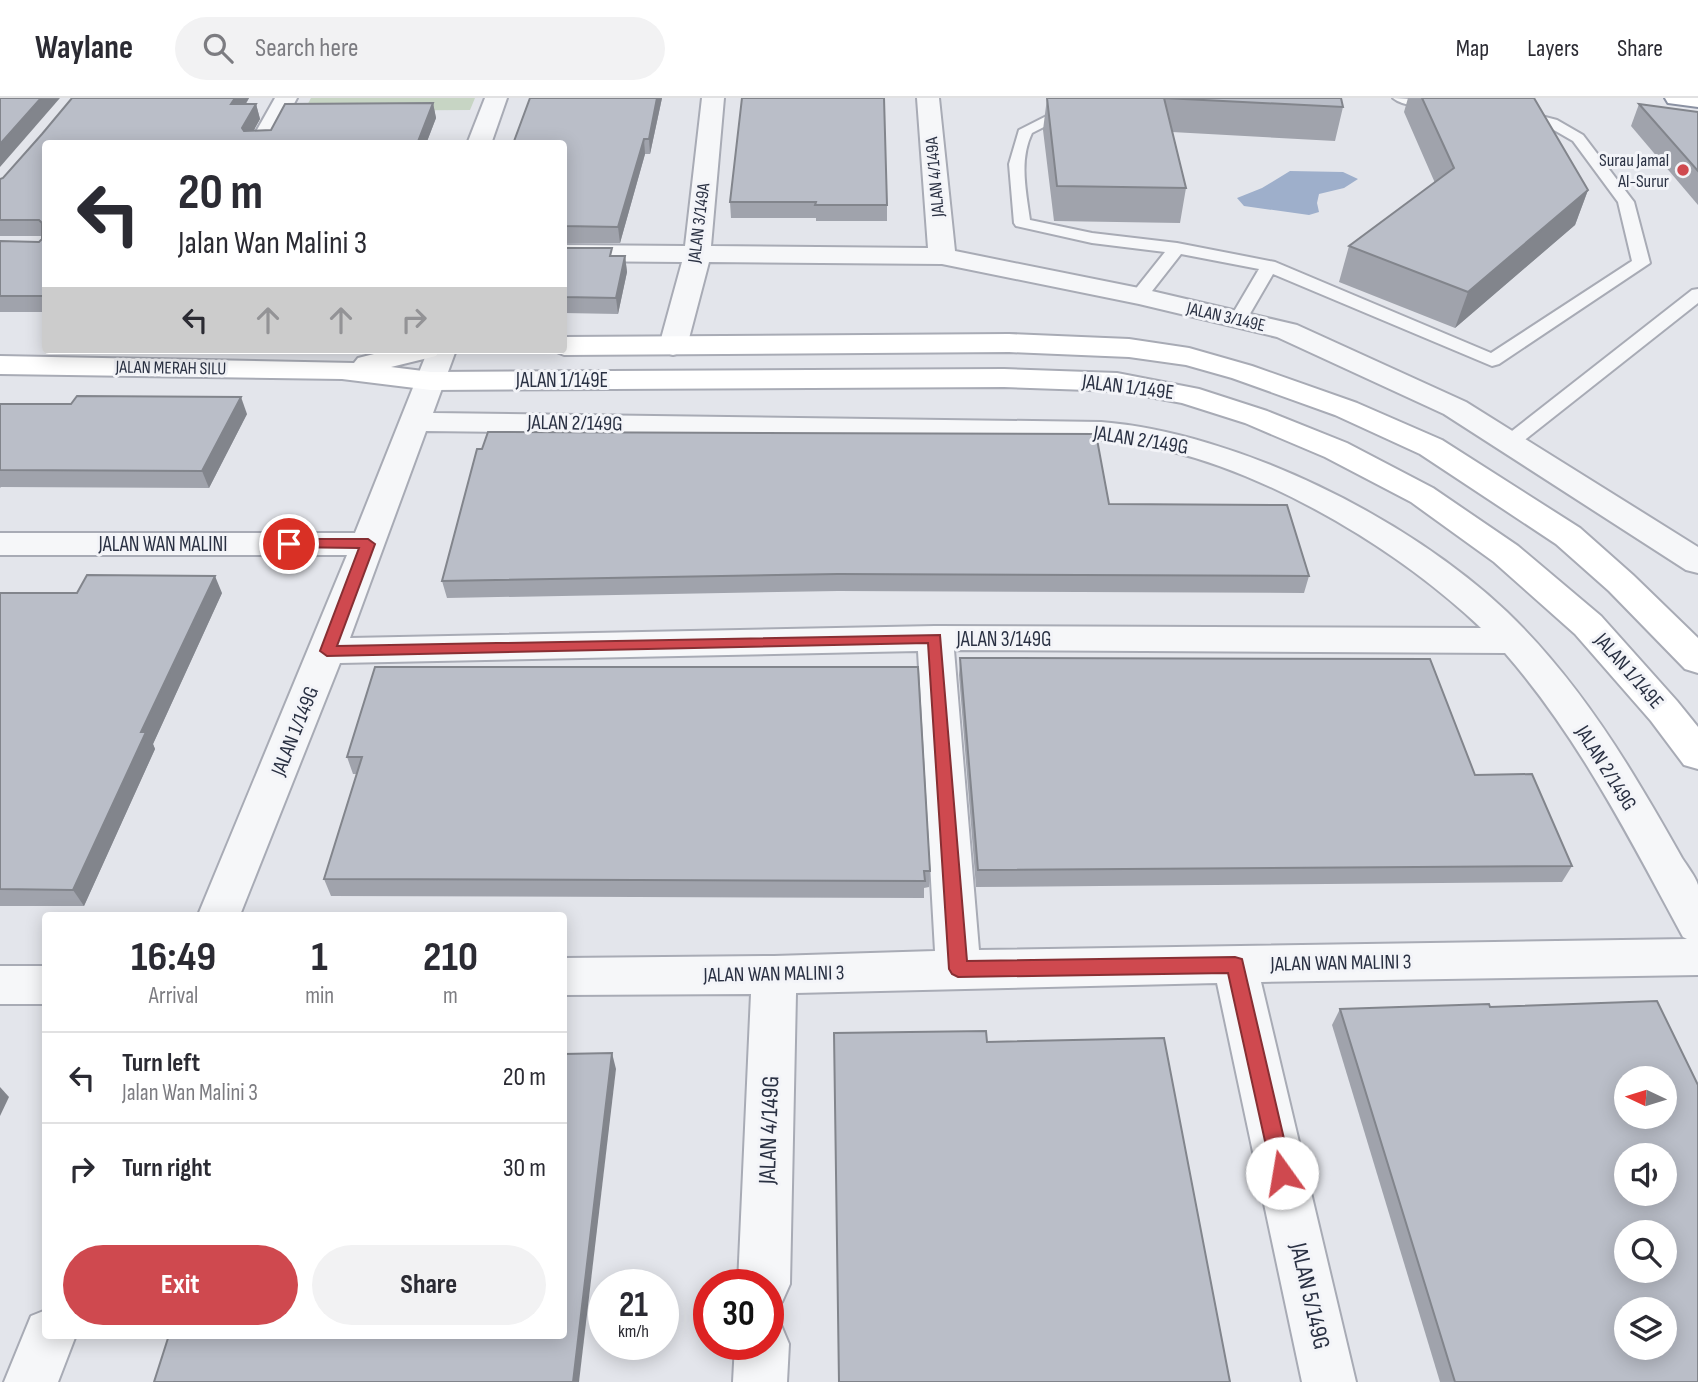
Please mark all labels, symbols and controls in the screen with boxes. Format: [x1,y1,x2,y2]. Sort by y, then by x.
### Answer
search box [175,17,665,80]
text: Waylane [35,28,133,68]
icon: search [199,29,237,67]
text: Search here [255,33,358,64]
text: Map [1456,34,1489,63]
text: Layers [1527,34,1579,63]
text: Share [1617,34,1663,63]
street label: JALAN 4/149A [921,136,949,219]
place label: Surau Jamal Al-Surur [1599,150,1669,192]
marker: Surau Jamal Al-Surur [1675,162,1691,178]
text: 20 m [178,164,263,223]
icon: left [63,168,154,259]
street label: JALAN 3/149A [684,182,714,265]
text: Jalan Wan Malini 3 [178,224,367,263]
street label: JALAN 3/149E [1184,298,1267,336]
icon: left [176,301,214,339]
icon: ahead [249,301,287,339]
icon: ahead [322,301,360,339]
icon: right [395,301,433,339]
street label: JALAN MERAH SILU [115,357,226,379]
street label: JALAN 1/149E [515,368,608,393]
street label: JALAN 1/149E [1080,369,1175,405]
street label: JALAN 2/149G [526,410,623,436]
street label: JALAN 2/149G [1091,420,1190,460]
pin [259,514,319,574]
icon: arrive [270,525,308,563]
street label: JALAN WAN MALINI [98,532,227,557]
street label: JALAN 3/149G [955,627,1052,652]
street label: JALAN 1/149E [1589,627,1669,714]
street label: JALAN 1/149G [265,683,324,780]
street label: JALAN 2/149G [1570,720,1642,815]
text: 16:49 [131,932,216,983]
text: 1 [311,932,328,983]
text: 210 [423,932,478,983]
street label: JALAN WAN MALINI 3 [1269,949,1412,977]
street label: JALAN WAN MALINI 3 [702,960,845,988]
text: Arrival [149,982,198,1010]
text: min [305,982,334,1010]
text: m [443,982,458,1010]
text: Turn left [122,1048,200,1079]
icon: left [63,1059,101,1097]
text: 20 m [503,1062,546,1093]
north arrow [1614,1066,1676,1129]
map controls [1614,1066,1677,1360]
street label: JALAN 4/149G [753,1075,785,1186]
text: Jalan Wan Malini 3 [122,1079,258,1107]
position arrow [1245,1136,1319,1210]
button: sound [1614,1143,1677,1206]
icon: right [63,1150,101,1188]
text: Turn right [122,1153,211,1184]
text: 30 m [503,1153,546,1184]
button: search [1614,1220,1677,1283]
street label: JALAN 5/149G [1283,1239,1336,1352]
button: Exit [63,1245,298,1325]
button: Share [312,1245,546,1325]
speed limit sign: 30 [693,1269,784,1360]
text: 21 [619,1284,648,1327]
button: layers [1614,1297,1677,1360]
text: km/h [618,1321,649,1342]

